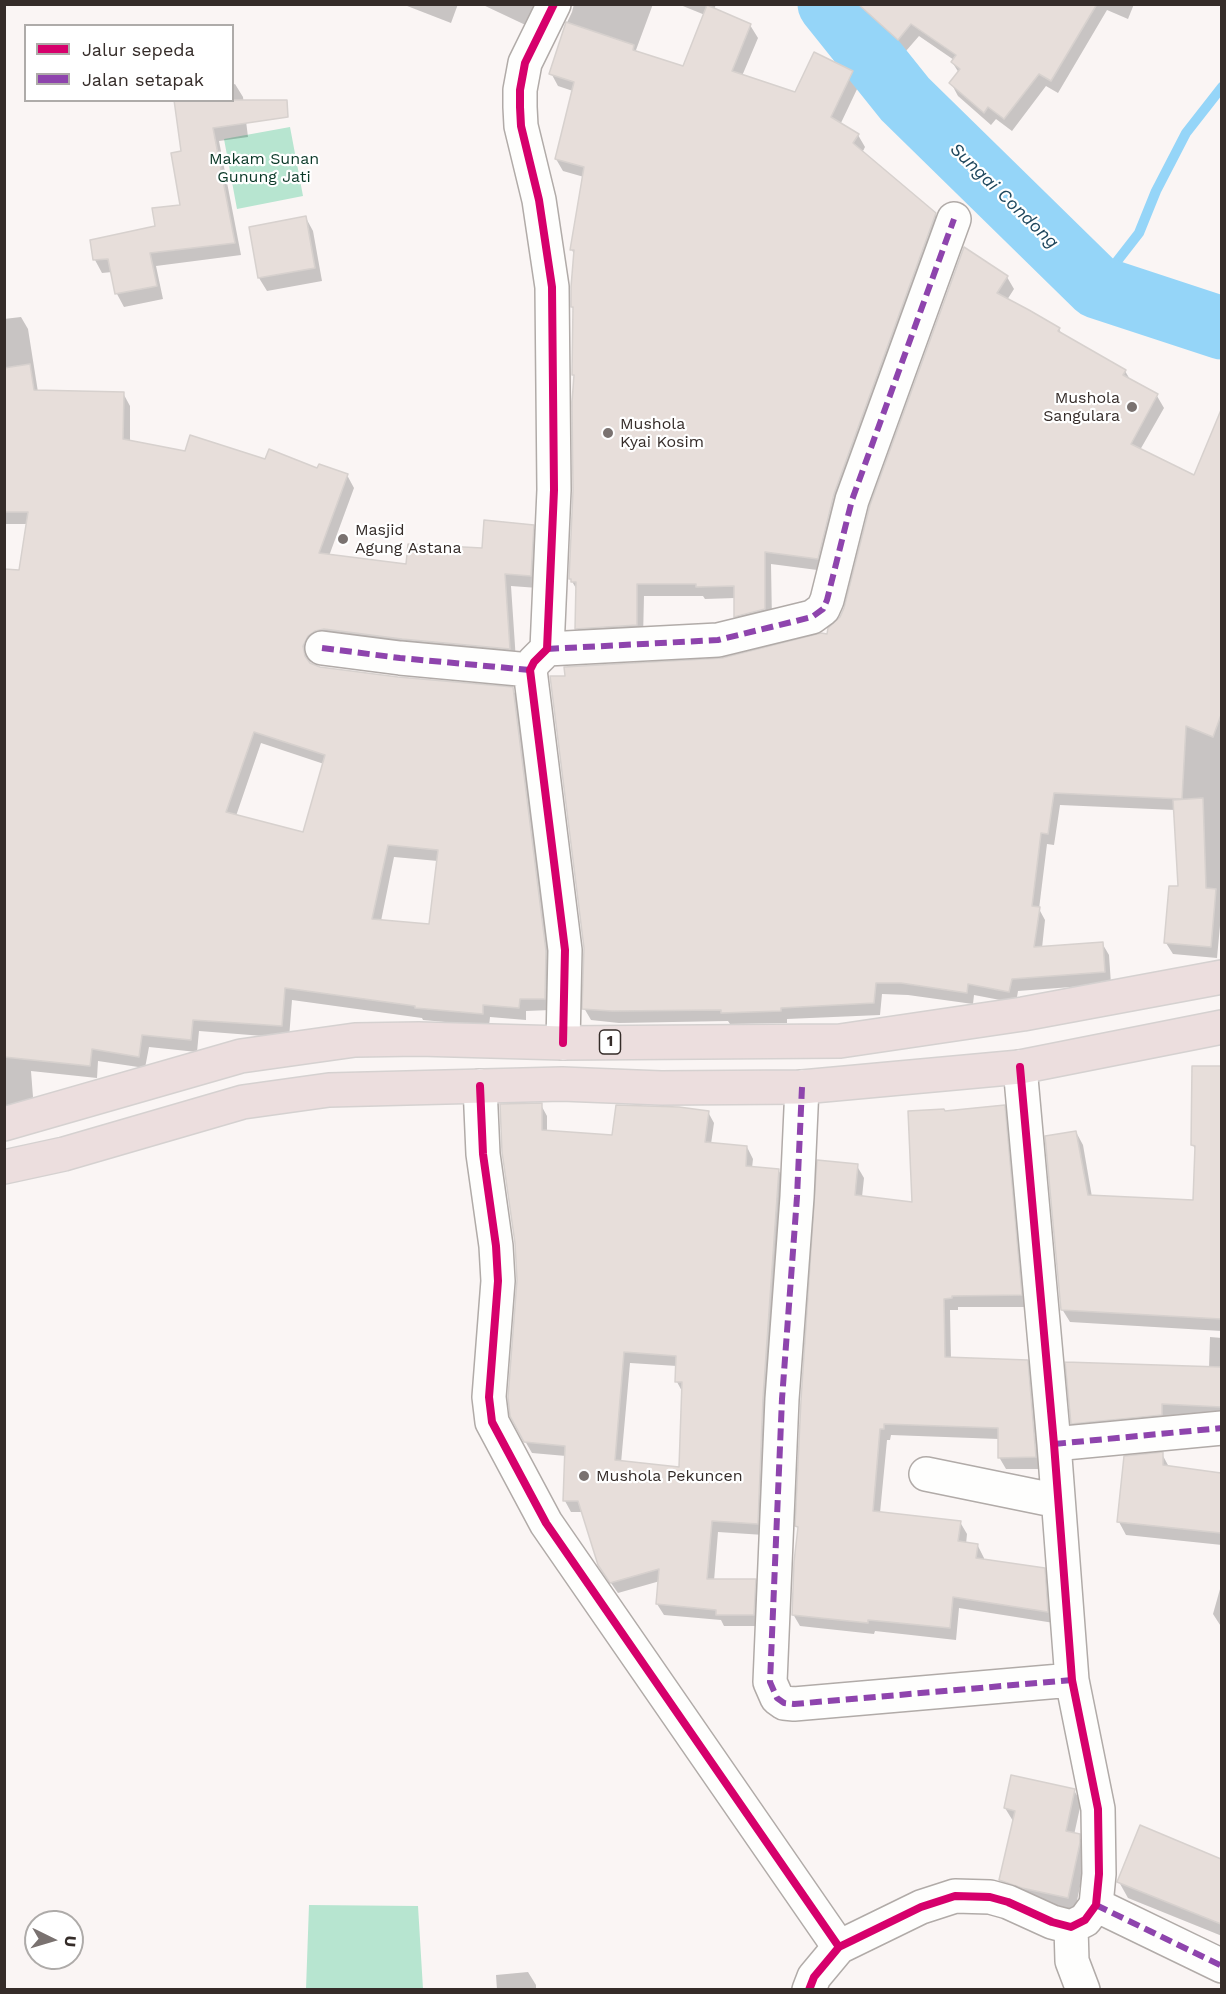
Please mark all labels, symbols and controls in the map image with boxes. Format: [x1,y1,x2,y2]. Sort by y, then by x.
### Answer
legend [24,24,234,102]
text: Jalur sepeda [82,39,195,60]
text: Jalan setapak [82,69,204,90]
water label: Sungai Condong [945,139,1063,253]
park label: Makam Sunan Gunung Jati [209,149,319,187]
place label: Mushola Sangulara [1043,388,1120,426]
marker: Mushola Sangulara [1125,400,1139,414]
place label: Mushola Kyai Kosim [620,414,704,452]
marker: Mushola Kyai Kosim [601,426,615,440]
place label: Masjid Agung Astana [355,520,461,558]
marker: Masjid Agung Astana [336,532,350,546]
road number: 1 [600,1030,620,1054]
place label: Mushola Pekuncen [596,1466,743,1486]
marker: Mushola Pekuncen [577,1469,591,1483]
north arrow [24,1910,84,1970]
text: U [60,1935,80,1948]

